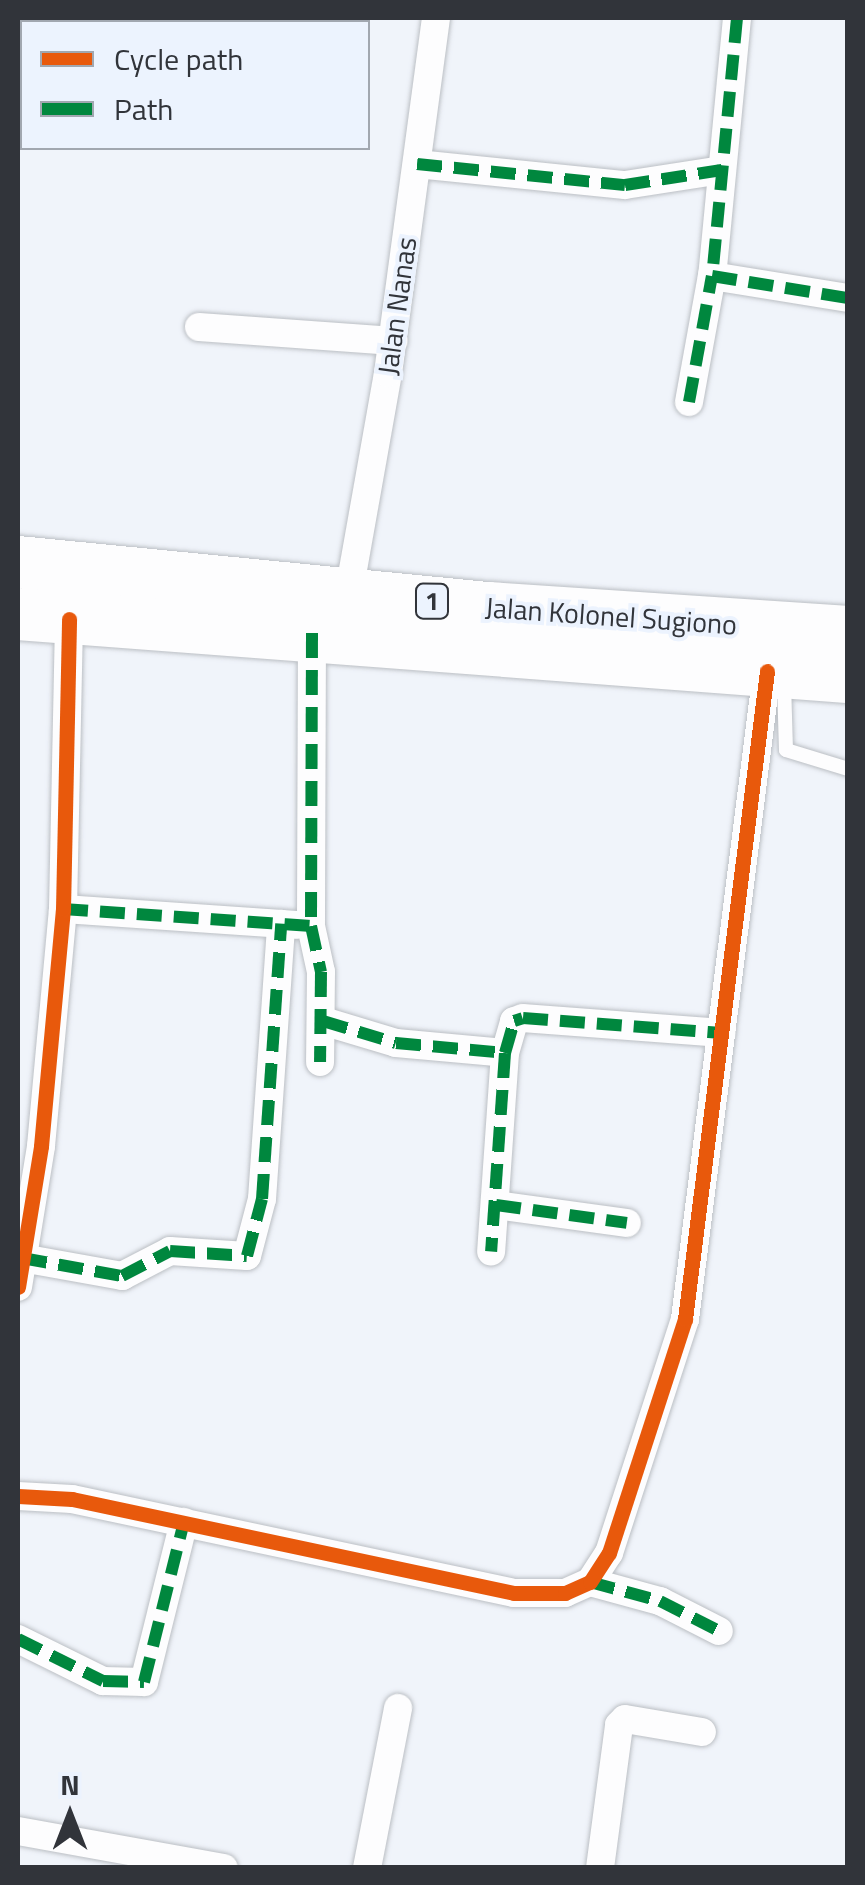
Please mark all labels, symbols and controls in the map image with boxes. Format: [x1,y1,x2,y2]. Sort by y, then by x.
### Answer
legend [20,20,370,150]
text: Cycle path [114,36,243,82]
text: Path [114,86,173,132]
street label: Jalan Nanas [371,235,423,377]
road number: 1 [414,581,450,621]
street label: Jalan Kolonel Sugiono [484,590,738,642]
text: N [60,1763,80,1806]
north arrow [20,1765,120,1865]

